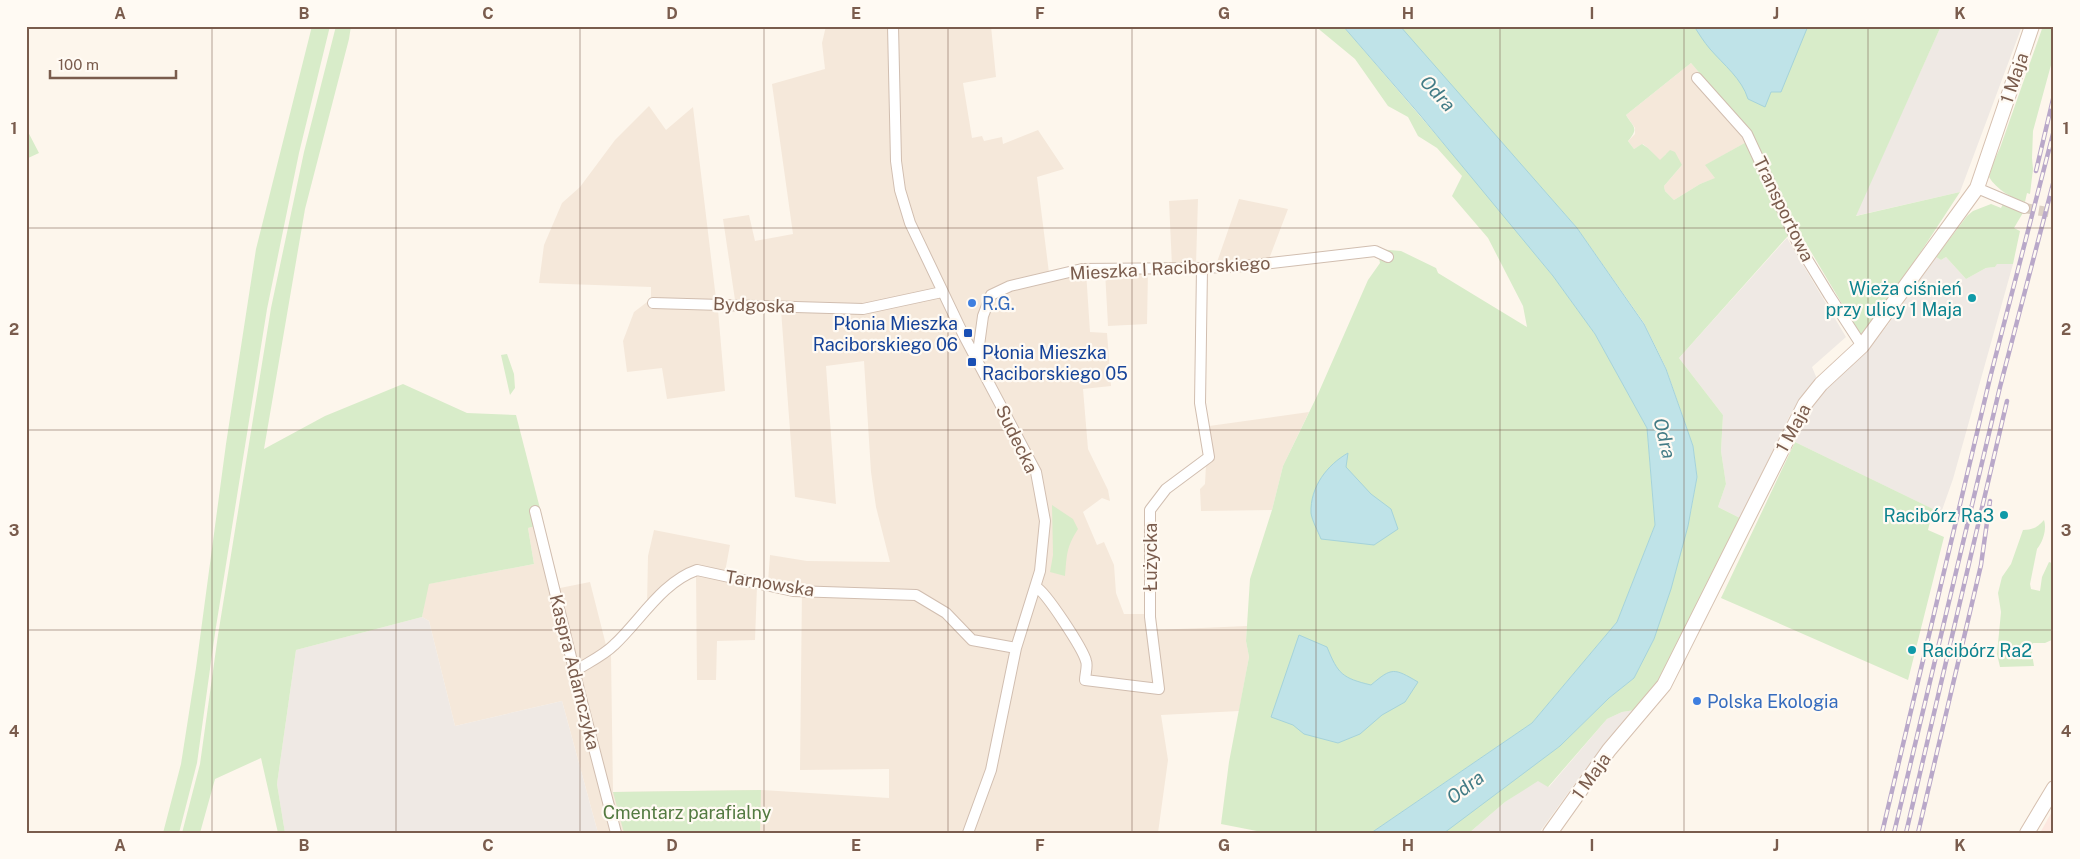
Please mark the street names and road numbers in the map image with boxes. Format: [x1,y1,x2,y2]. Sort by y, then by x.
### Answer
street label: 1 Maja [1996,50,2032,106]
street label: Transportowa [1749,153,1819,265]
street label: Mieszka I Raciborskiego [1069,252,1271,284]
street label: Bydgoska [713,293,795,317]
street label: 1 Maja [1771,400,1815,456]
street label: Sudecka [992,402,1042,476]
street label: Łużycka [1140,523,1161,591]
street label: Tarnowska [724,566,816,600]
street label: Kaspra Adamczyka [546,592,604,752]
street label: 1 Maja [1567,749,1615,803]

